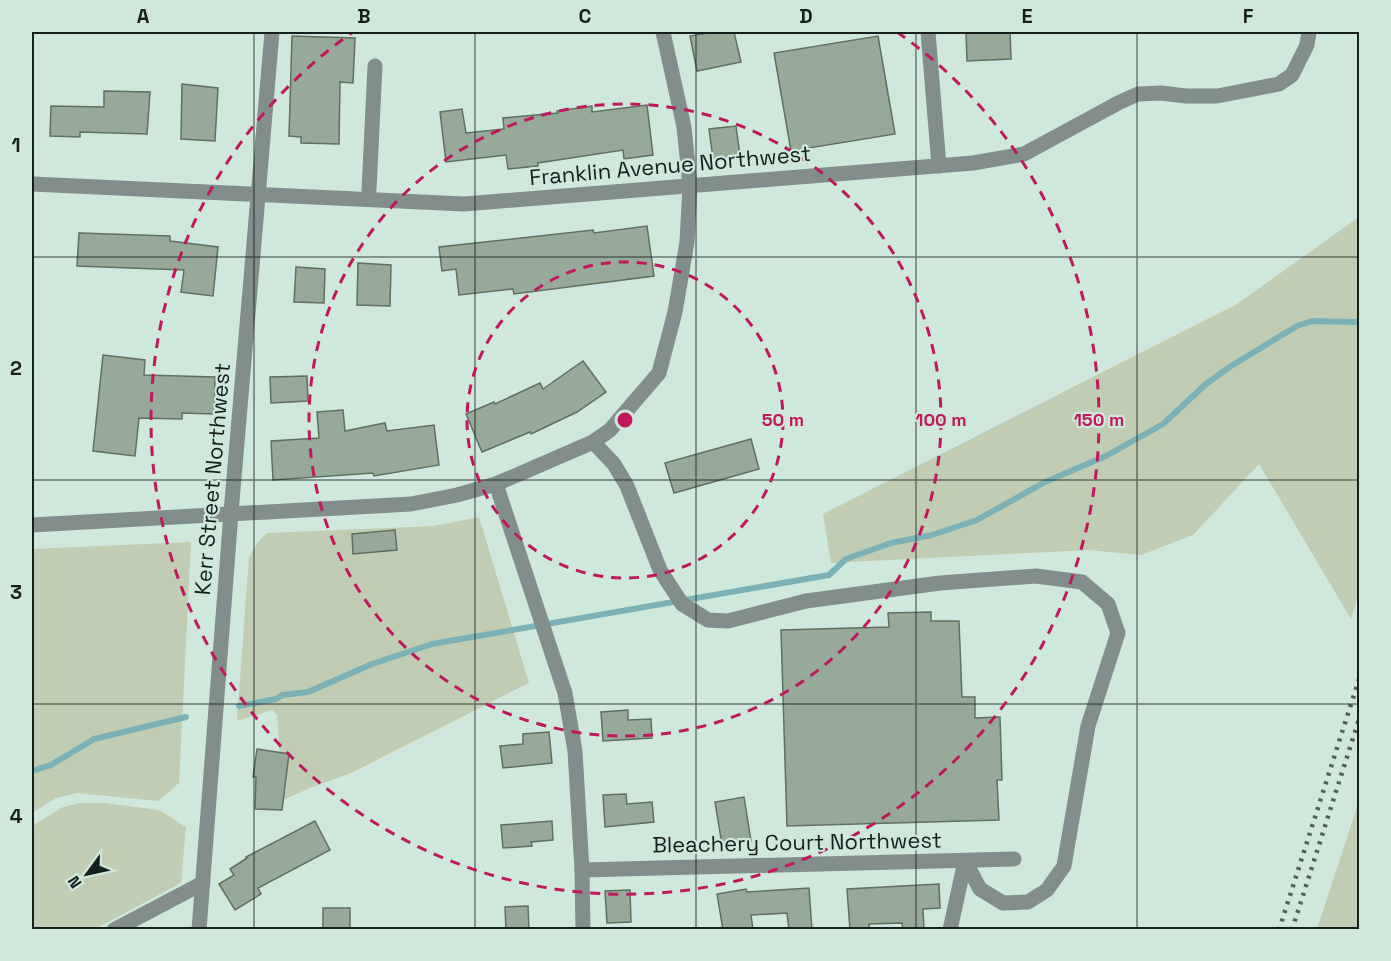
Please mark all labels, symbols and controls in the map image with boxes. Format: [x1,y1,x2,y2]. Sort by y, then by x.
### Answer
text: A [137,3,150,29]
text: B [357,3,371,29]
text: C [579,3,592,29]
text: D [799,3,813,29]
text: E [1021,3,1033,29]
text: F [1243,3,1254,29]
text: 1 [11,132,21,158]
street label: Franklin Avenue Northwest [528,139,812,191]
text: 2 [10,355,22,381]
street label: Kerr Street Northwest [188,362,236,596]
text: 50 m [762,408,804,431]
text: 100 m [915,408,967,431]
text: 150 m [1074,408,1124,431]
centre of rings [615,410,635,430]
text: 3 [10,579,22,605]
text: 4 [10,803,23,829]
street label: Bleachery Court Northwest [652,825,942,859]
north arrow [57,844,117,904]
text: N [63,872,87,892]

